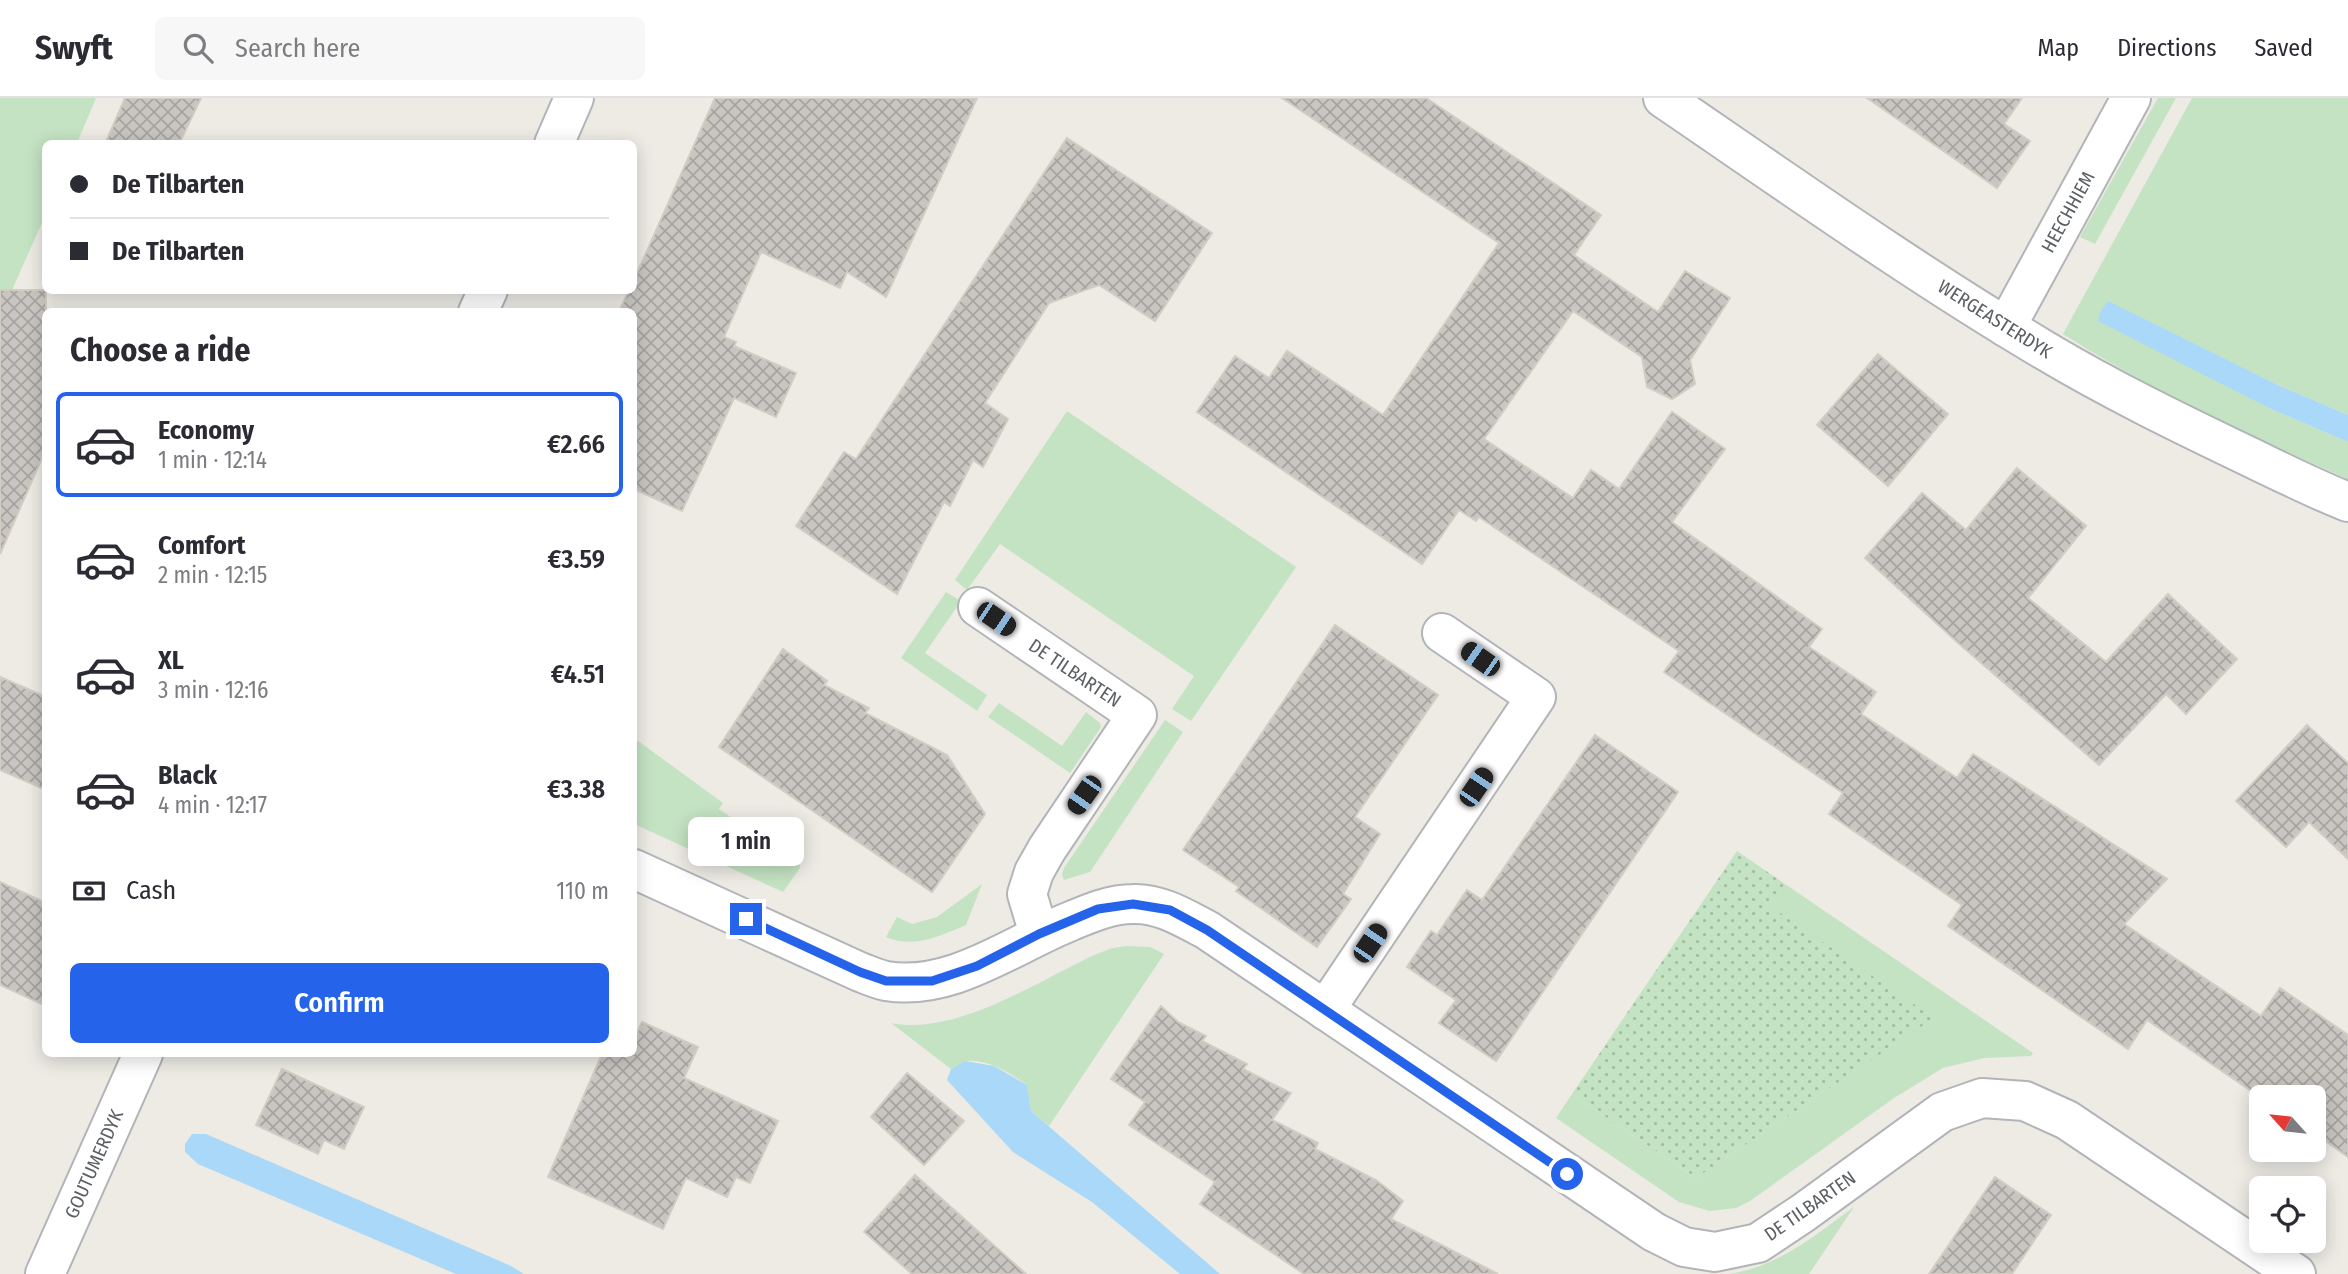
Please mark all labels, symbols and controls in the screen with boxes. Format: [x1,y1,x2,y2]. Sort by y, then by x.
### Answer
search box [155,17,645,80]
text: Swyft [35,28,113,68]
icon: search [179,29,217,67]
text: Search here [235,33,360,64]
text: Map [2038,34,2079,62]
text: Directions [2117,34,2216,62]
text: Saved [2254,34,2313,62]
street label: HEECHHIEM [2036,167,2100,257]
text: De Tilbarten [112,169,244,200]
text: De Tilbarten [112,236,244,267]
street label: WERGEASTERDYK [1934,275,2057,364]
text: Choose a ride [70,331,251,369]
icon: car [74,413,137,476]
text: Economy [158,415,254,446]
text: €2.66 [547,429,605,460]
text: 1 min · 12:14 [158,446,267,474]
icon: car [74,528,137,591]
text: Comfort [158,530,246,561]
text: €3.59 [547,544,605,575]
text: 2 min · 12:15 [158,561,267,589]
car [973,599,1020,639]
street label: DE TILBARTEN [1025,634,1125,712]
car [1457,638,1504,680]
icon: car [74,643,137,706]
text: XL [158,645,184,676]
text: €4.51 [551,659,605,690]
text: 3 min · 12:16 [158,676,269,704]
icon: car [74,758,137,821]
text: Black [158,760,217,791]
car [1456,764,1497,810]
car [1064,772,1105,818]
text: €3.38 [547,774,605,805]
text: 4 min · 12:17 [158,791,267,819]
callout: 1 min [688,818,804,866]
text: 1 min [721,827,771,855]
icon: cash [70,872,108,910]
text: Cash [126,875,176,906]
text: 110 m [556,877,609,905]
route end [730,903,762,935]
car [1350,920,1391,966]
button: Confirm [70,963,609,1043]
north arrow [2249,1085,2326,1162]
map controls [2249,1085,2326,1253]
street label: GOUTUMERDYK [60,1105,129,1222]
route start [1551,1158,1583,1190]
street label: DE TILBARTEN [1760,1166,1860,1246]
button: locate [2249,1176,2326,1253]

